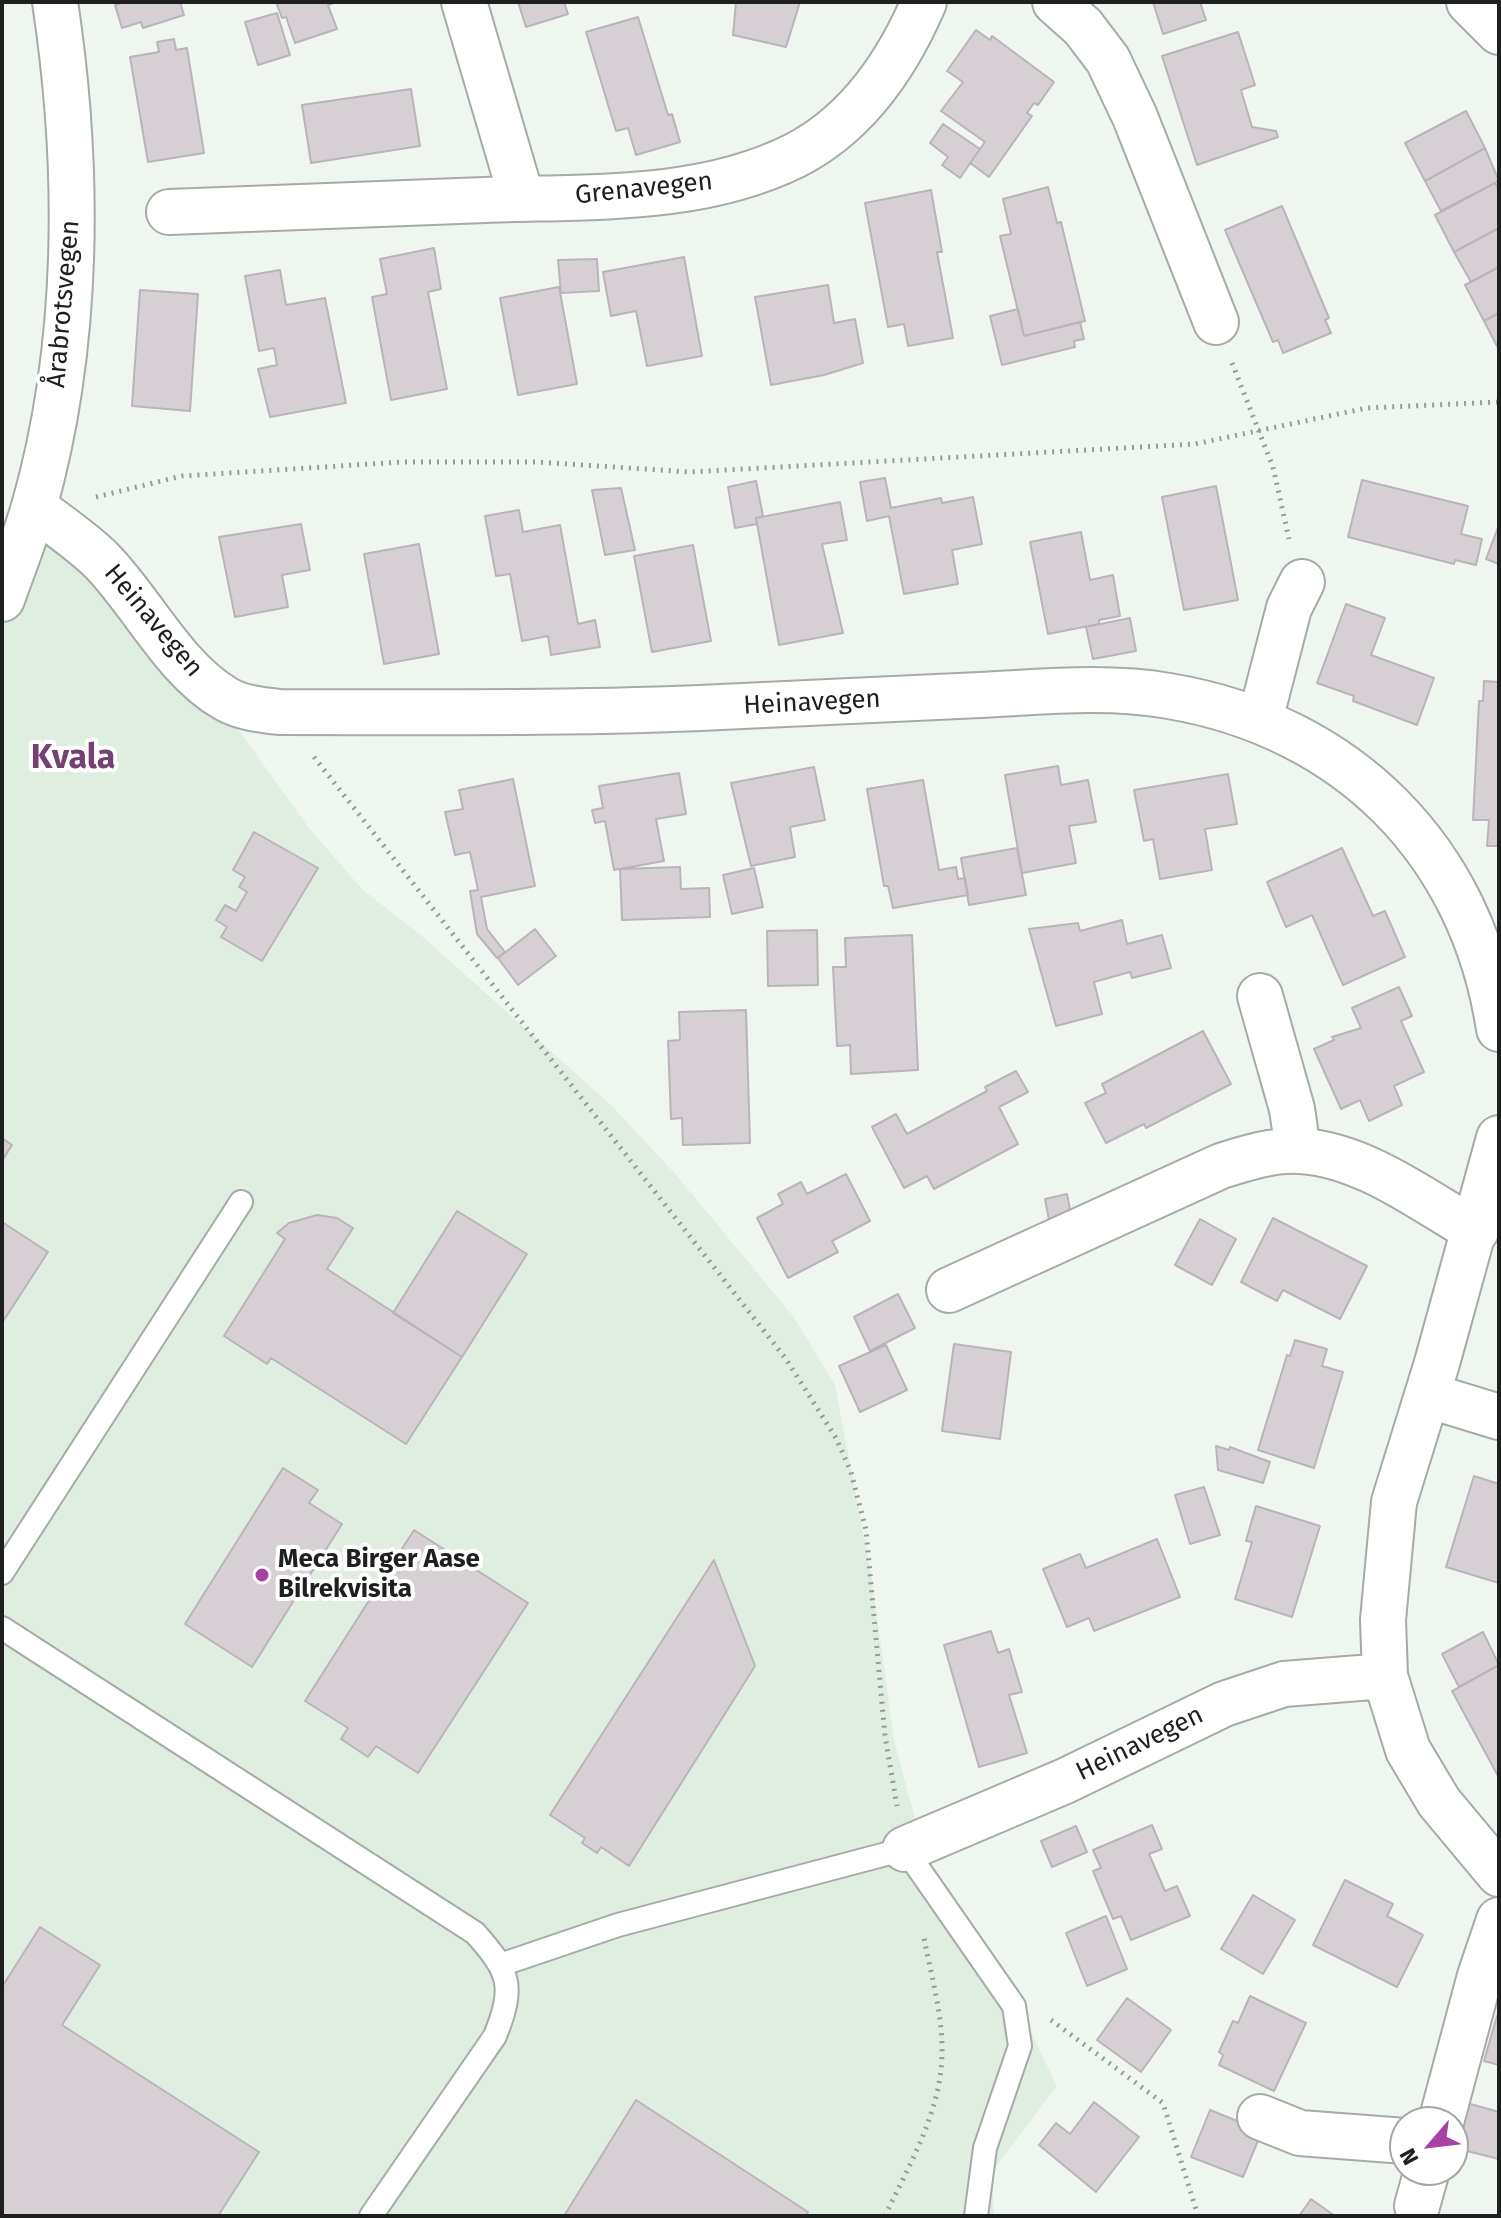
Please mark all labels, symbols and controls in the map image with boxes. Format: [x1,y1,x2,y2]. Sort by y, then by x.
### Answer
street label: Grenavegen [574,166,714,212]
street label: Årabrotsvegen [41,219,87,389]
street label: Heinavegen [97,558,209,684]
street label: Heinavegen [743,684,881,722]
district label: Kvala [31,739,115,779]
place label: Meca Birger Aase Bilrekvisita [278,1544,480,1606]
marker: Meca Birger Aase Bilrekvisita [253,1566,271,1584]
street label: Heinavegen [1071,1700,1209,1788]
north arrow [1389,2106,1469,2186]
text: N [1394,2144,1424,2169]

